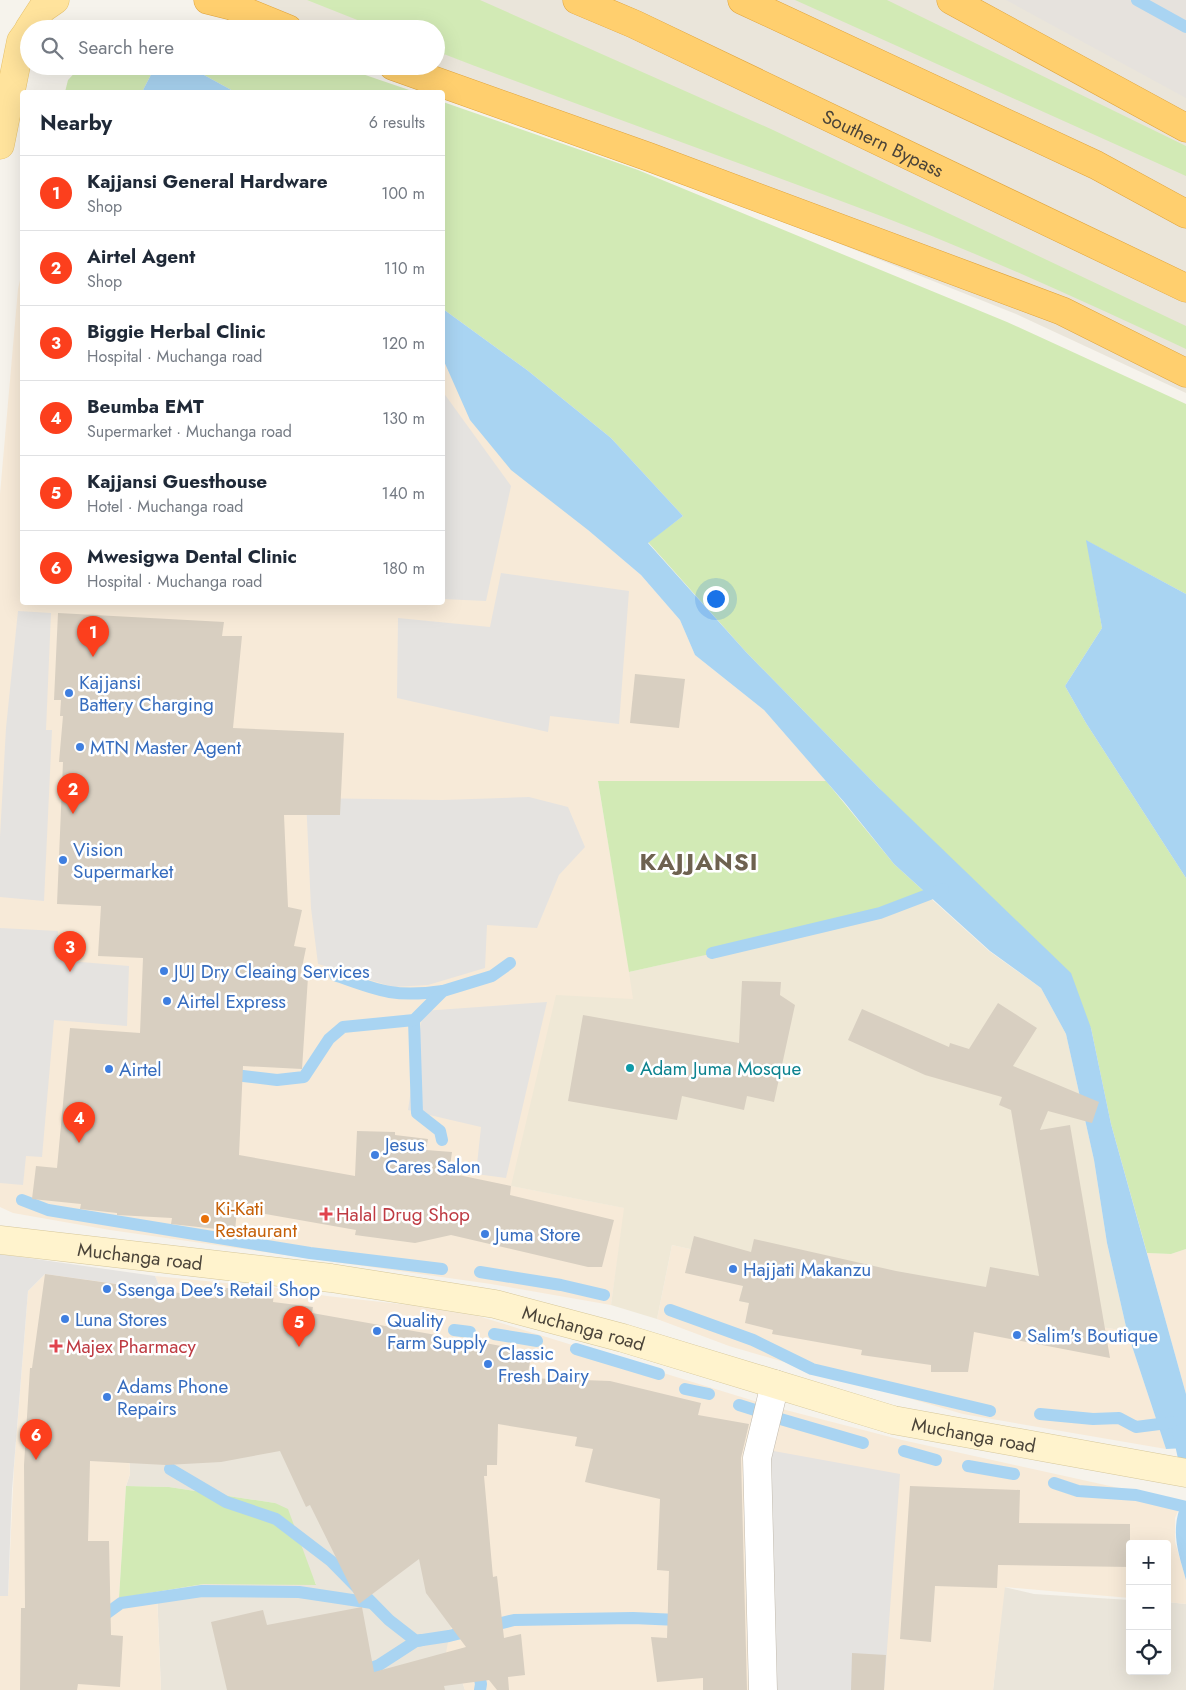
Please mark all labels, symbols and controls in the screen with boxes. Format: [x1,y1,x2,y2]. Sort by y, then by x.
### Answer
search box [20,20,445,75]
icon: search [38,34,66,62]
text: Search here [78,34,174,61]
street label: Southern Bypass [818,103,949,184]
text: Nearby [40,108,112,138]
text: 6 results [369,111,425,134]
text: Kajjansi General Hardware [87,168,328,195]
text: 1 [52,182,60,205]
text: 100 m [381,182,425,205]
text: Shop [87,195,122,218]
text: Airtel Agent [87,243,195,270]
text: 2 [51,257,61,280]
text: 110 m [384,257,425,280]
text: Shop [87,270,122,293]
text: Biggie Herbal Clinic [87,318,266,345]
text: 3 [51,332,61,355]
text: 120 m [382,332,425,355]
text: Hospital · Muchanga road [87,345,262,368]
text: Beumba EMT [87,393,204,420]
text: 4 [50,407,62,430]
text: 130 m [382,407,425,430]
text: Supermarket · Muchanga road [87,420,292,443]
text: Kajjansi Guesthouse [87,468,267,495]
text: 5 [51,482,61,505]
text: 140 m [382,482,425,505]
text: Hotel · Muchanga road [87,495,243,518]
text: Mwesigwa Dental Clinic [87,543,297,570]
text: 6 [51,557,61,580]
text: 180 m [382,557,425,580]
text: Hospital · Muchanga road [87,570,262,593]
your location [703,586,729,612]
pin: 1 [77,616,109,657]
place label: Kajjansi Battery Charging [79,669,214,718]
marker: Kajjansi Battery Charging [63,687,75,699]
place label: MTN Master Agent [90,734,242,761]
marker: MTN Master Agent [74,741,86,753]
pin: 2 [57,773,89,814]
place label: Vision Supermarket [73,836,174,885]
district label: KAJJANSI [639,844,759,879]
marker: Vision Supermarket [57,854,69,866]
pin: 3 [54,931,86,972]
place label: JUJ Dry Cleaing Services [171,958,370,985]
marker: JUJ Dry Cleaing Services [158,965,170,977]
place label: Airtel Express [177,988,286,1015]
marker: Airtel Express [161,995,173,1007]
place label: Adam Juma Mosque [640,1055,801,1082]
place label: Airtel [119,1056,162,1083]
marker: Adam Juma Mosque [624,1062,636,1074]
marker: Airtel [103,1063,115,1075]
pin: 4 [63,1102,95,1143]
place label: Jesus Cares Salon [382,1131,481,1180]
marker: Jesus Cares Salon [369,1149,381,1161]
place label: Ki-Kati Restaurant [215,1195,297,1244]
place label: Halal Drug Shop [336,1201,470,1228]
marker: Halal Drug Shop [320,1208,332,1220]
marker: Ki-Kati Restaurant [199,1213,211,1225]
place label: Juma Store [492,1221,581,1248]
marker: Juma Store [479,1228,491,1240]
street label: Muchanga road [76,1235,204,1277]
place label: Hajjati Makanzu [743,1256,871,1283]
marker: Hajjati Makanzu [727,1263,739,1275]
place label: Ssenga Dee's Retail Shop [117,1276,320,1303]
marker: Ssenga Dee's Retail Shop [101,1283,113,1295]
street label: Muchanga road [519,1298,648,1357]
place label: Luna Stores [75,1306,167,1333]
pin: 5 [283,1306,315,1347]
place label: Quality Farm Supply [387,1307,488,1356]
marker: Luna Stores [59,1313,71,1325]
place label: Salim's Boutique [1027,1322,1158,1349]
marker: Quality Farm Supply [371,1325,383,1337]
marker: Salim's Boutique [1011,1329,1023,1341]
place label: Majex Pharmacy [66,1333,197,1360]
marker: Majex Pharmacy [50,1340,62,1352]
place label: Classic Fresh Dairy [498,1340,590,1389]
marker: Classic Fresh Dairy [482,1358,494,1370]
place label: Adams Phone Repairs [117,1373,228,1422]
marker: Adams Phone Repairs [101,1391,113,1403]
street label: Muchanga road [910,1410,1038,1459]
pin: 6 [20,1419,52,1460]
map controls [1126,1540,1171,1675]
button: + [1126,1540,1171,1585]
button: − [1126,1585,1171,1630]
button: locate [1126,1630,1171,1675]

